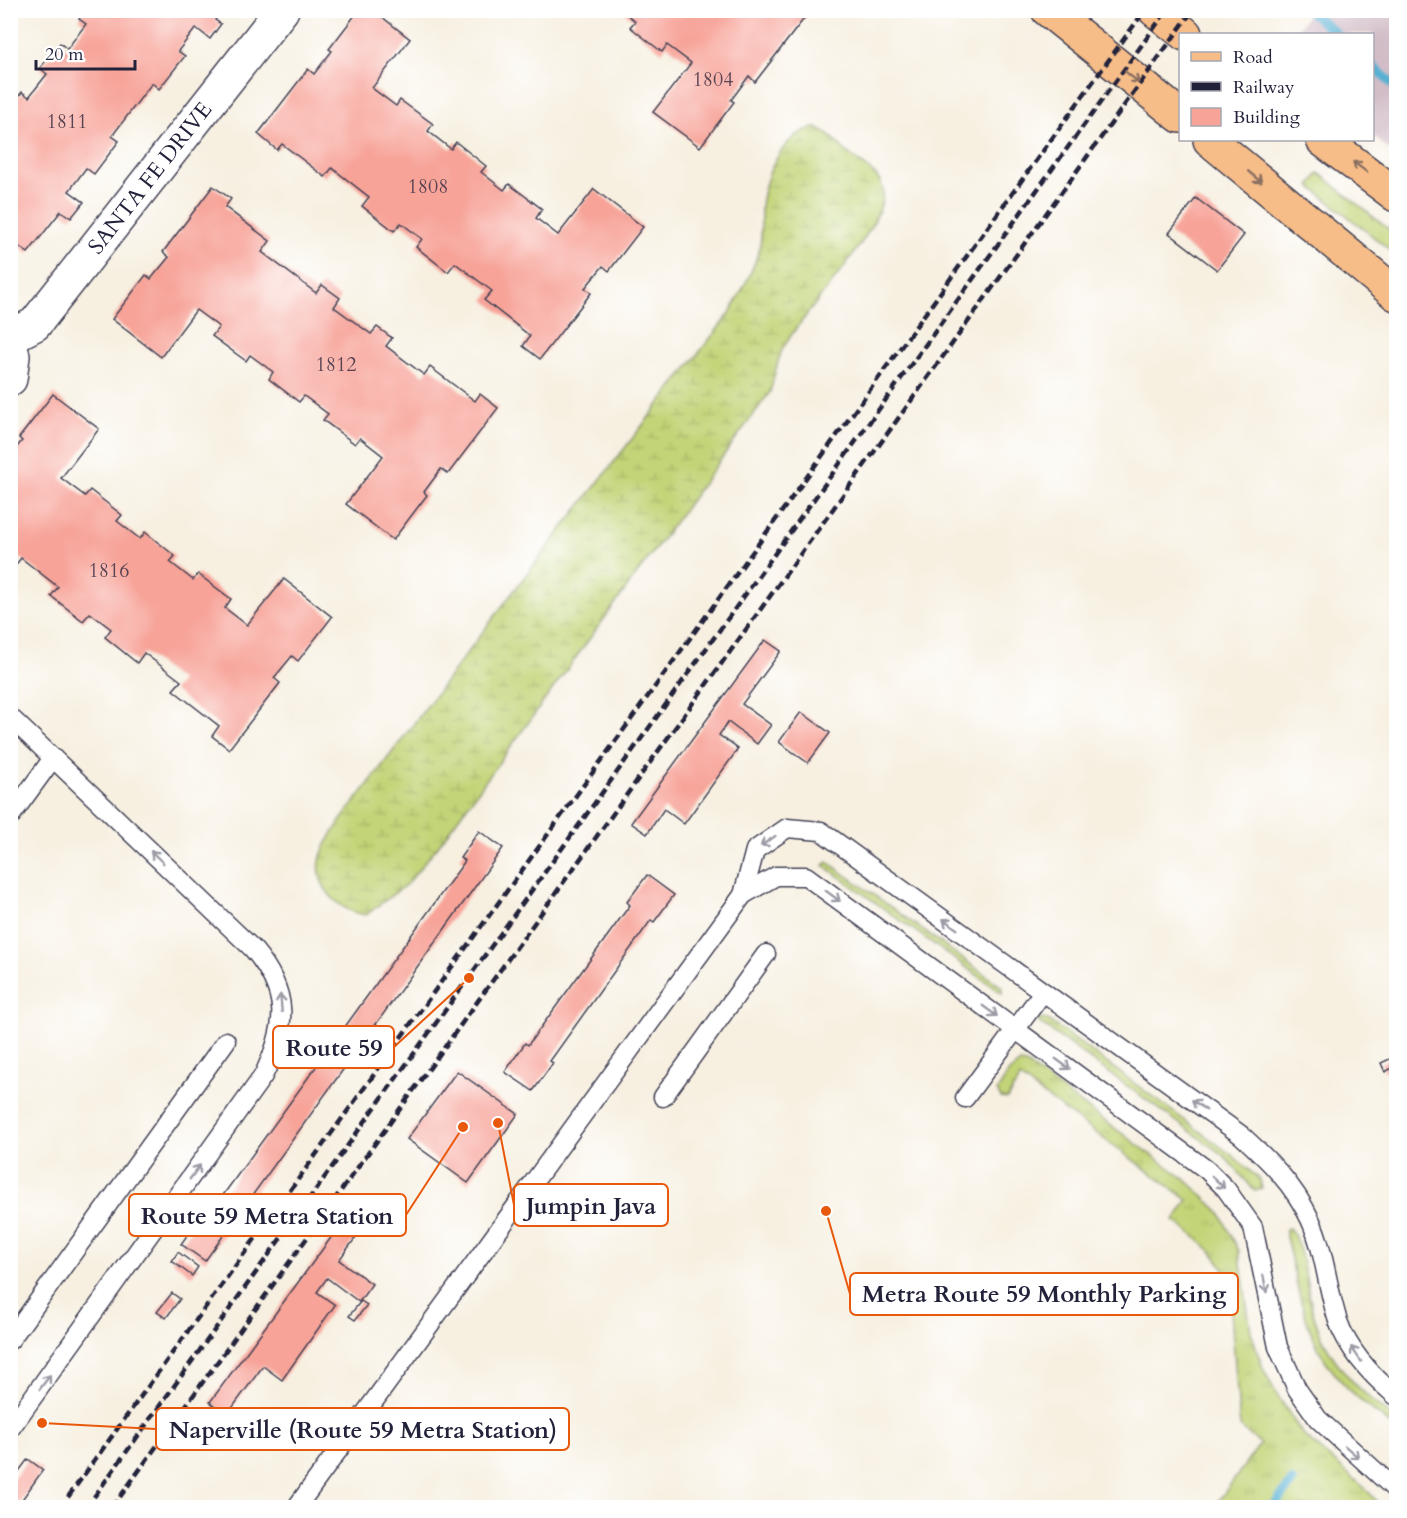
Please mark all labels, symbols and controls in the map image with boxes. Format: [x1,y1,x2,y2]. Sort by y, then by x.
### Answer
scale bar [36,33,135,71]
legend [1179,33,1374,141]
text: 20 m [45,42,84,67]
text: Road [1233,45,1273,70]
house number: 1804 [693,66,733,93]
one-way arrow [1124,71,1140,84]
text: Railway [1233,75,1295,100]
street label: SANTA FE DRIVE [81,96,219,260]
text: Building [1233,105,1301,130]
house number: 1811 [47,108,87,135]
one-way arrow [1352,161,1368,174]
one-way arrow [1247,170,1263,183]
house number: 1808 [408,173,448,200]
house number: 1812 [316,351,356,378]
house number: 1816 [89,557,129,584]
one-way arrow [760,835,777,847]
one-way arrow [149,850,164,864]
one-way arrow [824,889,840,902]
one-way arrow [943,918,959,930]
one-way arrow [275,993,286,1013]
one-way arrow [981,1005,997,1017]
callout: Route 59 [273,1026,394,1068]
text: Route 59 [285,1032,383,1065]
one-way arrow [1054,1058,1070,1071]
one-way arrow [1192,1099,1208,1111]
one-way arrow [189,1164,201,1181]
one-way arrow [1211,1174,1226,1189]
callout: Jumpin Java [514,1184,668,1226]
text: Jumpin Java [523,1190,656,1223]
callout: Route 59 Metra Station [129,1194,406,1236]
text: Route 59 Metra Station [141,1200,394,1233]
callout: Metra Route 59 Monthly Parking [850,1273,1238,1315]
one-way arrow [1260,1274,1271,1293]
text: Metra Route 59 Monthly Parking [862,1278,1227,1311]
one-way arrow [1350,1346,1362,1362]
one-way arrow [38,1374,51,1390]
callout: Naperville (Route 59 Metra Station) [156,1408,569,1450]
text: Naperville (Route 59 Metra Station) [169,1414,557,1447]
one-way arrow [1344,1445,1359,1459]

